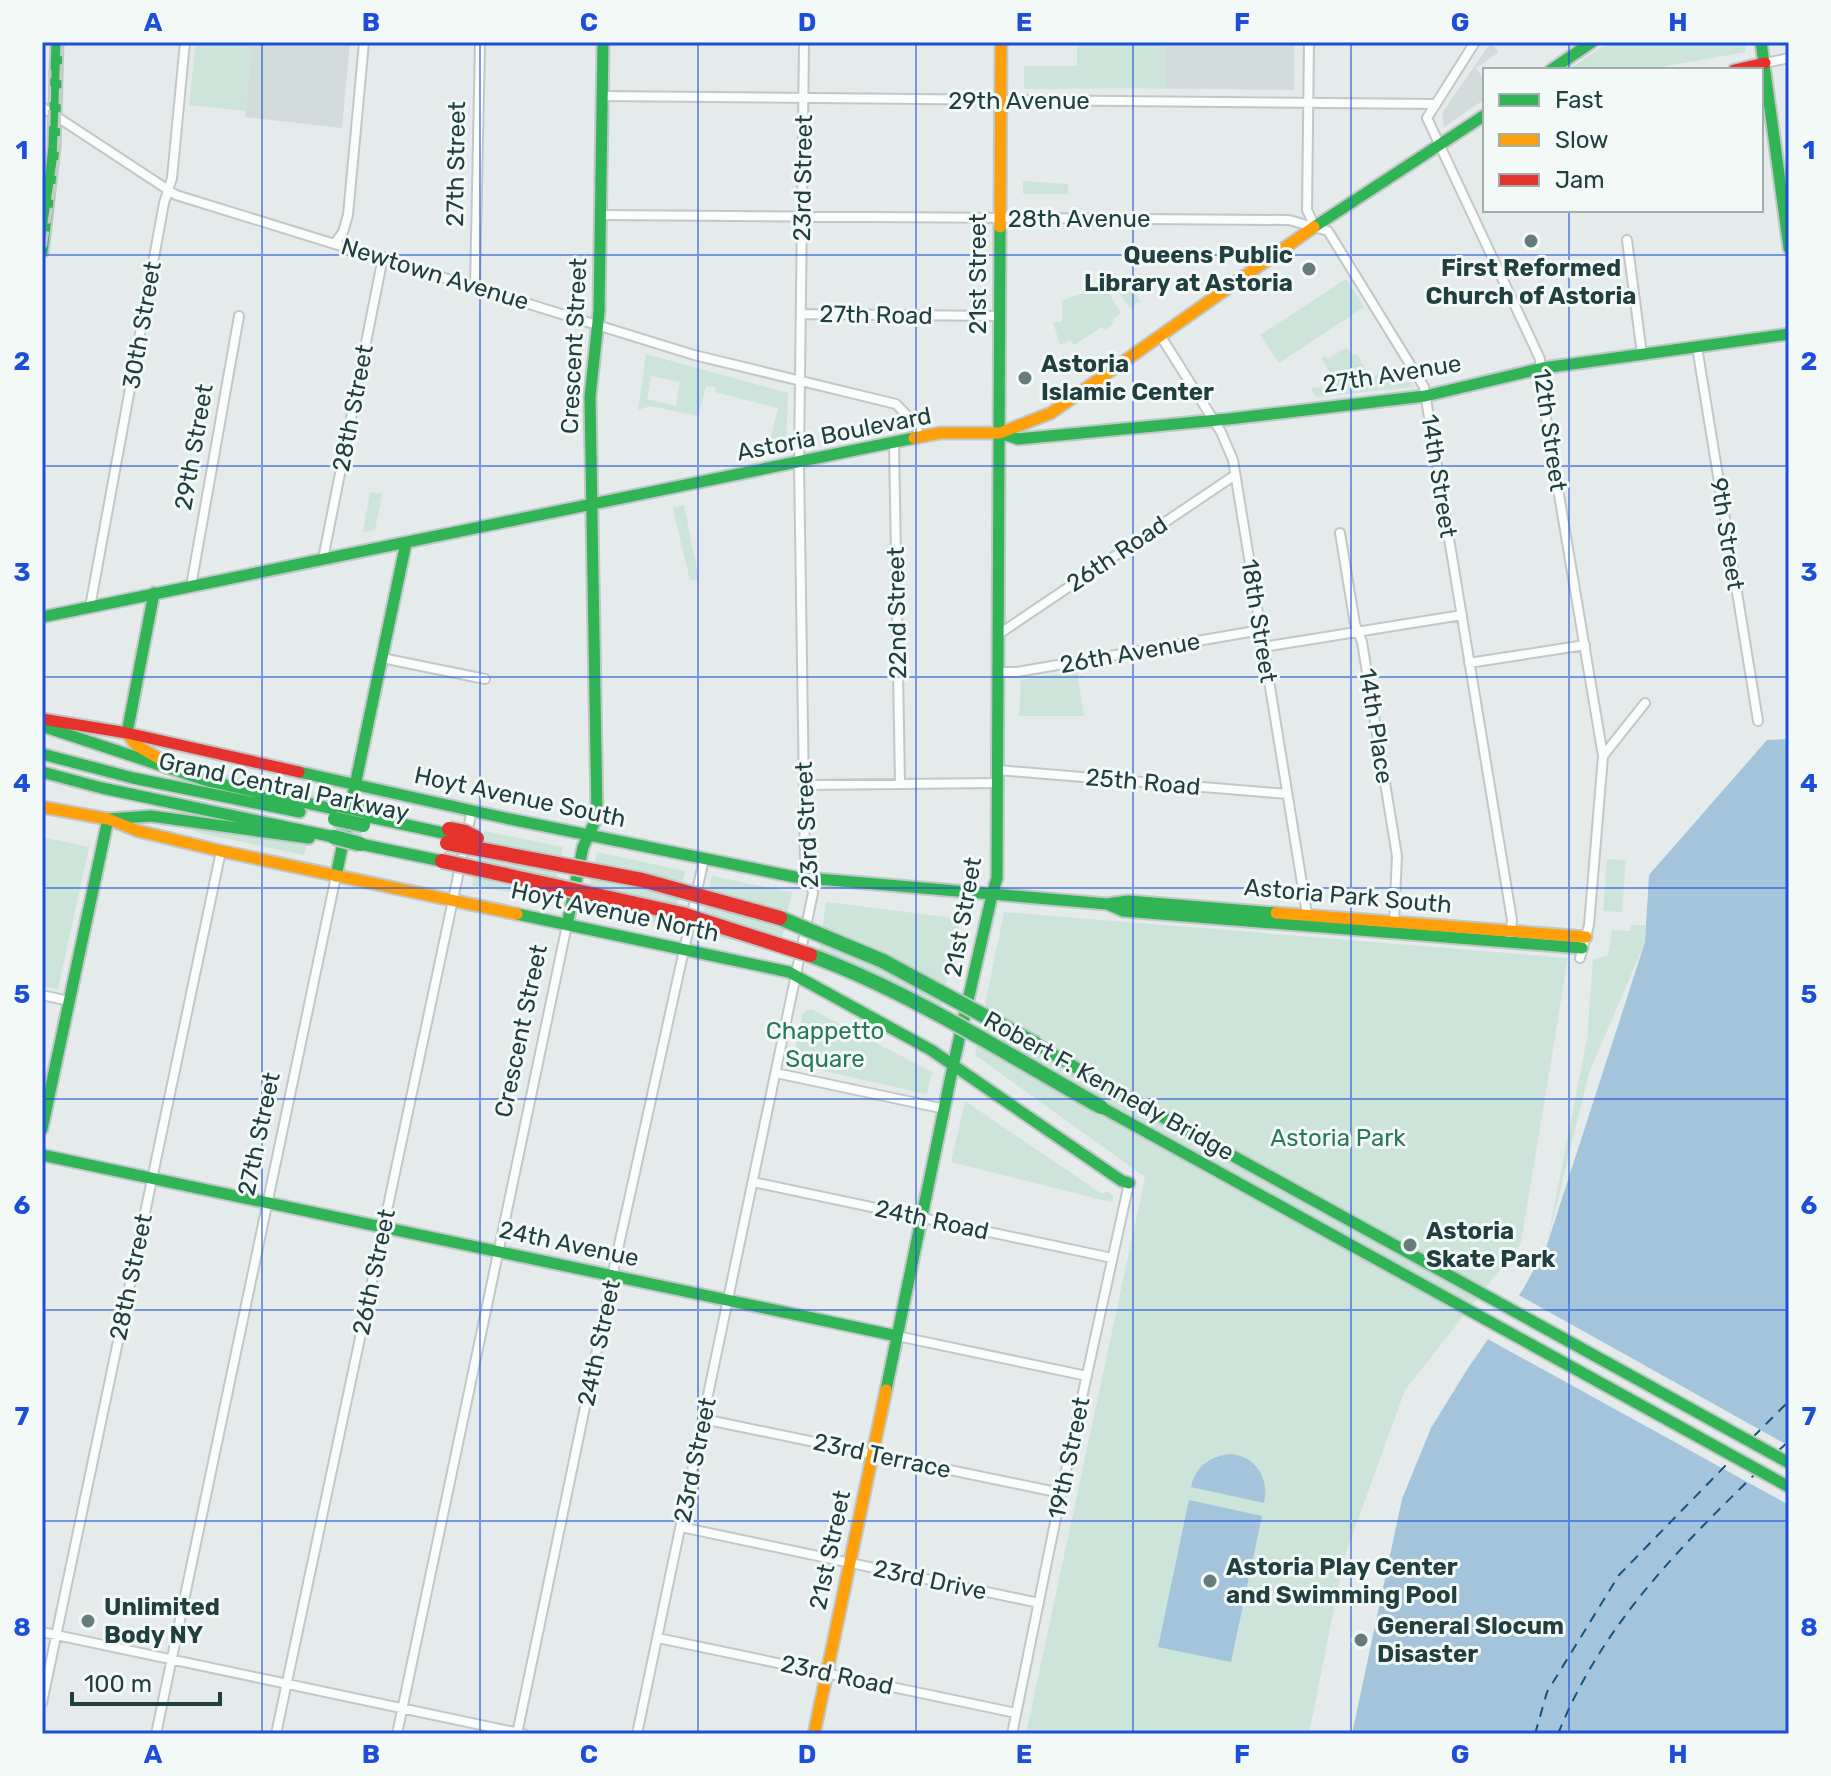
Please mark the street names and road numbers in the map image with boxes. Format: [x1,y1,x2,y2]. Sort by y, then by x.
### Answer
street label: 29th Avenue [948,87,1090,115]
street label: 27th Street [441,101,471,227]
street label: 23rd Street [788,114,818,242]
street label: 28th Avenue [1008,205,1150,233]
street label: 21st Street [964,213,992,335]
street label: Newtown Avenue [338,232,532,316]
street label: Crescent Street [555,257,593,435]
street label: 30th Street [117,259,167,391]
street label: 27th Road [819,300,933,330]
street label: 28th Street [327,342,379,474]
street label: 27th Avenue [1321,349,1463,399]
street label: 12th Street [1528,367,1572,493]
street label: 29th Street [169,382,219,512]
street label: Astoria Boulevard [734,401,934,467]
street label: 14th Street [1415,412,1463,540]
street label: 9th Street [1704,476,1750,592]
street label: 26th Road [1061,510,1173,598]
street label: 22nd Street [882,547,912,679]
street label: 18th Street [1235,557,1283,685]
street label: 26th Avenue [1058,627,1202,679]
street label: 14th Place [1353,666,1399,786]
street label: Grand Central Parkway [156,747,412,827]
street label: Hoyt Avenue South [412,761,628,833]
street label: 23rd Street [790,761,824,889]
street label: 25th Road [1084,763,1202,801]
street label: 21st Street [939,855,987,979]
street label: Astoria Park South [1243,873,1453,919]
street label: Hoyt Avenue North [508,876,722,948]
street label: Crescent Street [489,942,553,1120]
street label: Robert F. Kennedy Bridge [979,1006,1239,1166]
street label: 27th Street [232,1070,286,1198]
street label: 24th Road [873,1194,991,1246]
street label: 26th Street [347,1207,401,1337]
street label: 28th Street [104,1211,158,1343]
street label: 24th Avenue [497,1216,641,1272]
street label: 24th Street [572,1277,626,1409]
street label: 23rd Street [668,1395,722,1525]
street label: 19th Street [1042,1395,1096,1521]
street label: 23rd Terrace [811,1428,953,1484]
street label: 21st Street [804,1488,856,1612]
street label: 23rd Drive [871,1554,989,1606]
street label: 23rd Road [778,1649,896,1701]

